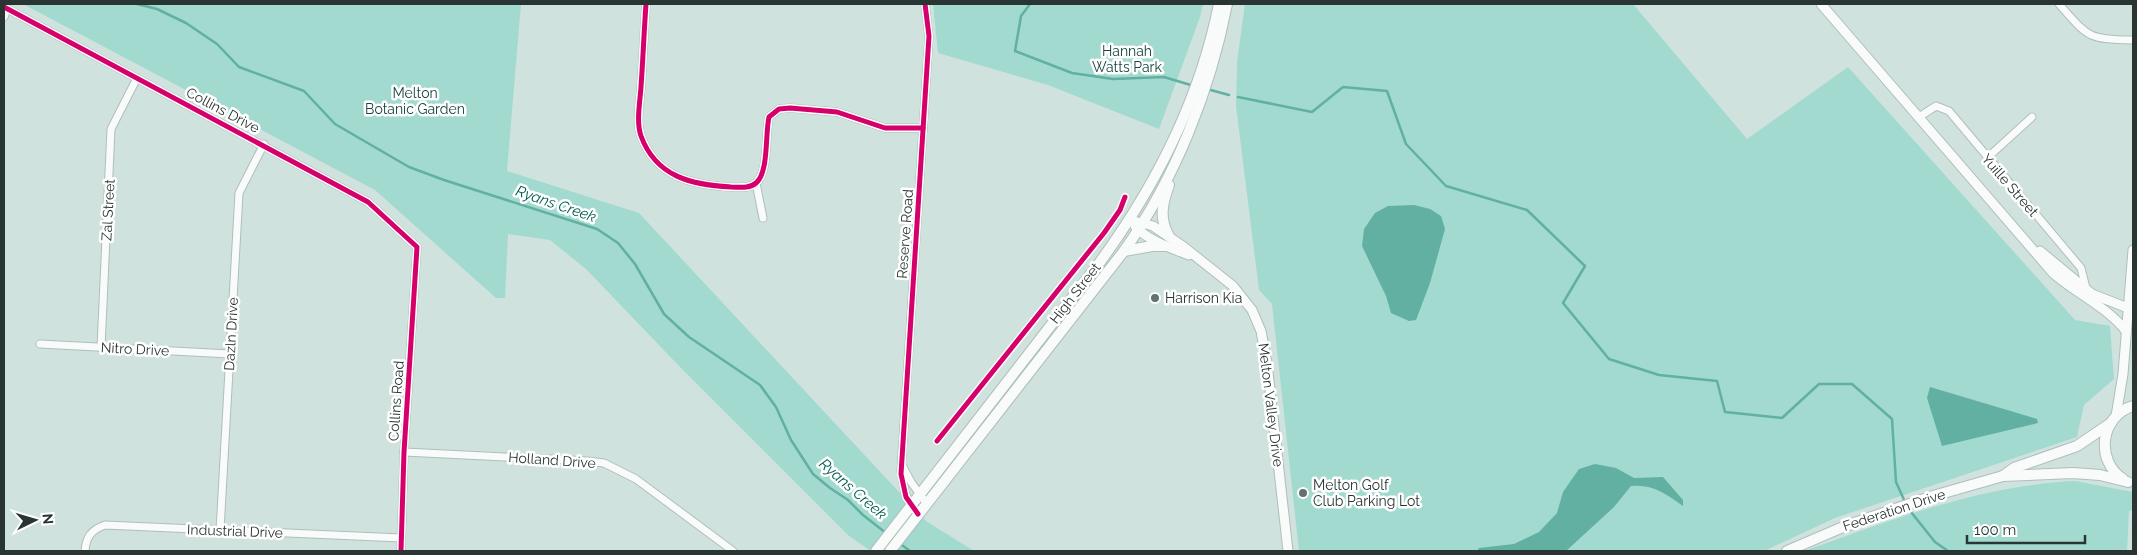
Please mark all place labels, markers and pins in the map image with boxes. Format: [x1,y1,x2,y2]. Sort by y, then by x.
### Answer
place label: Harrison Kia [1165,290,1242,306]
marker: Harrison Kia [1149,292,1161,304]
place label: Melton Golf Club Parking Lot [1313,477,1420,509]
marker: Melton Golf Club Parking Lot [1297,487,1309,499]

